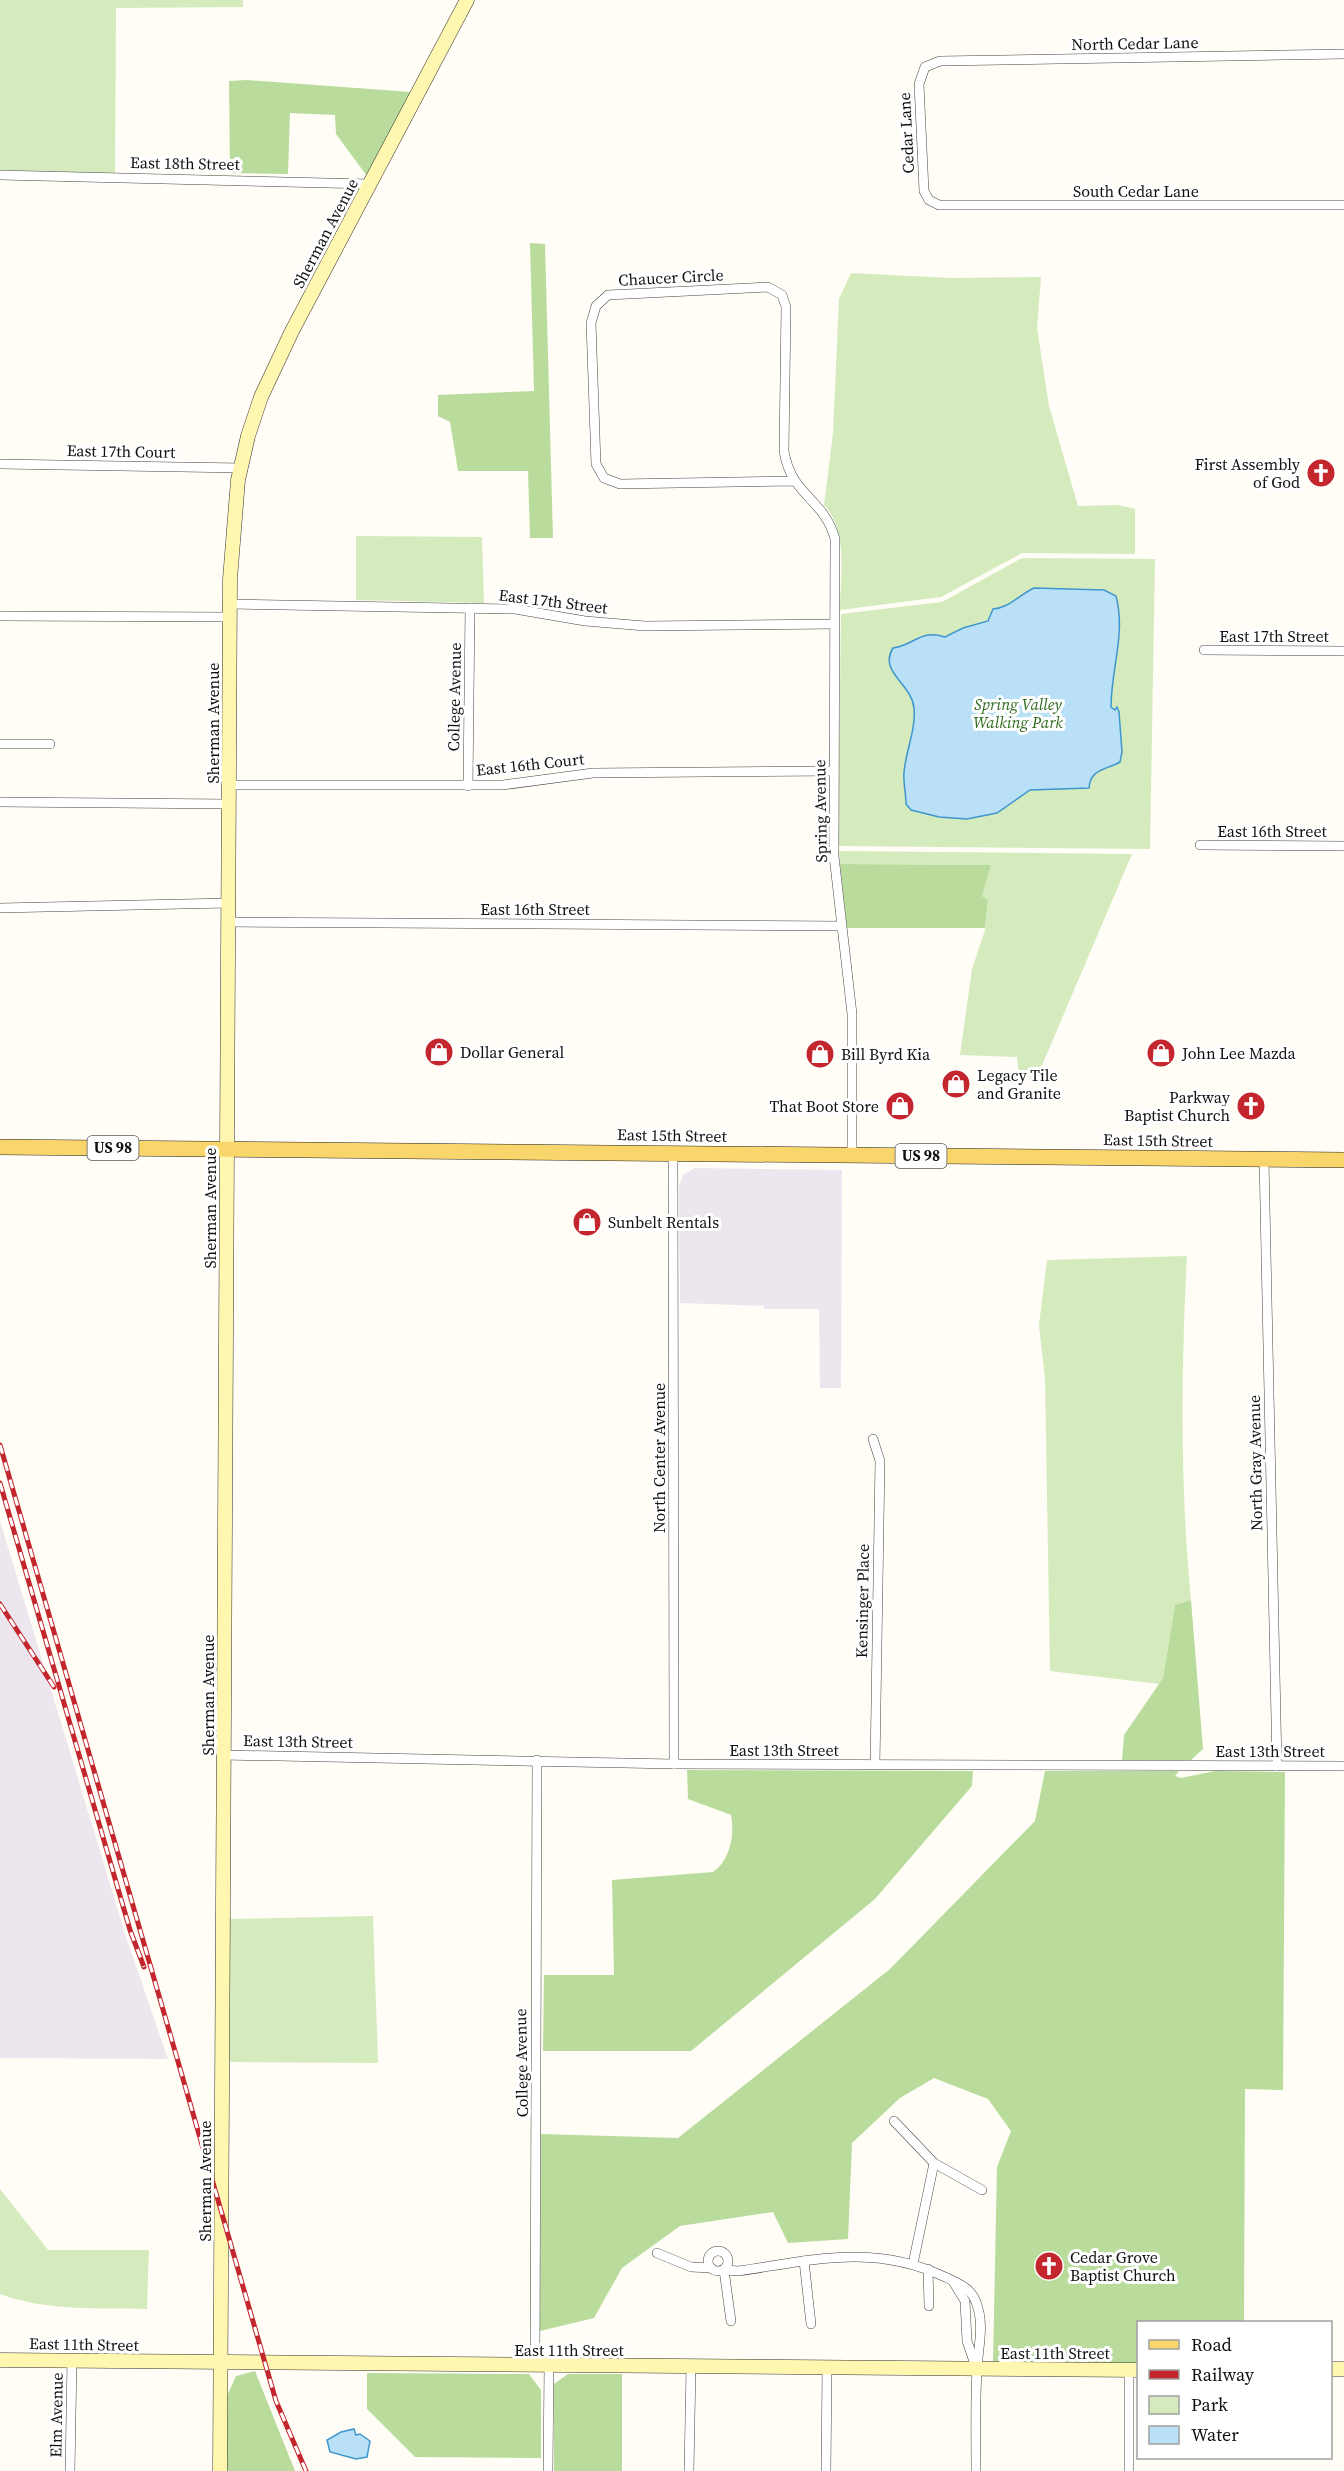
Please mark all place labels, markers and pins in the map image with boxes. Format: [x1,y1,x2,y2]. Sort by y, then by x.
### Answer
place label: First Assembly of God [1195,453,1301,493]
church icon: First Assembly of God [1305,457,1337,489]
shop icon: Dollar General [423,1036,455,1068]
shop icon: John Lee Mazda [1145,1037,1177,1069]
shop icon: Bill Byrd Kia [804,1038,836,1070]
place label: Dollar General [460,1041,565,1063]
place label: John Lee Mazda [1181,1042,1296,1064]
place label: Bill Byrd Kia [841,1043,931,1065]
place label: Legacy Tile and Granite [977,1064,1061,1104]
shop icon: Legacy Tile and Granite [940,1068,972,1100]
place label: Parkway Baptist Church [1124,1086,1231,1126]
shop icon: That Boot Store [884,1090,916,1122]
church icon: Parkway Baptist Church [1235,1090,1267,1122]
place label: That Boot Store [769,1095,879,1117]
shop icon: Sunbelt Rentals [571,1206,603,1238]
place label: Sunbelt Rentals [608,1211,719,1233]
place label: Cedar Grove Baptist Church [1070,2246,1176,2286]
church icon: Cedar Grove Baptist Church [1033,2250,1065,2282]

